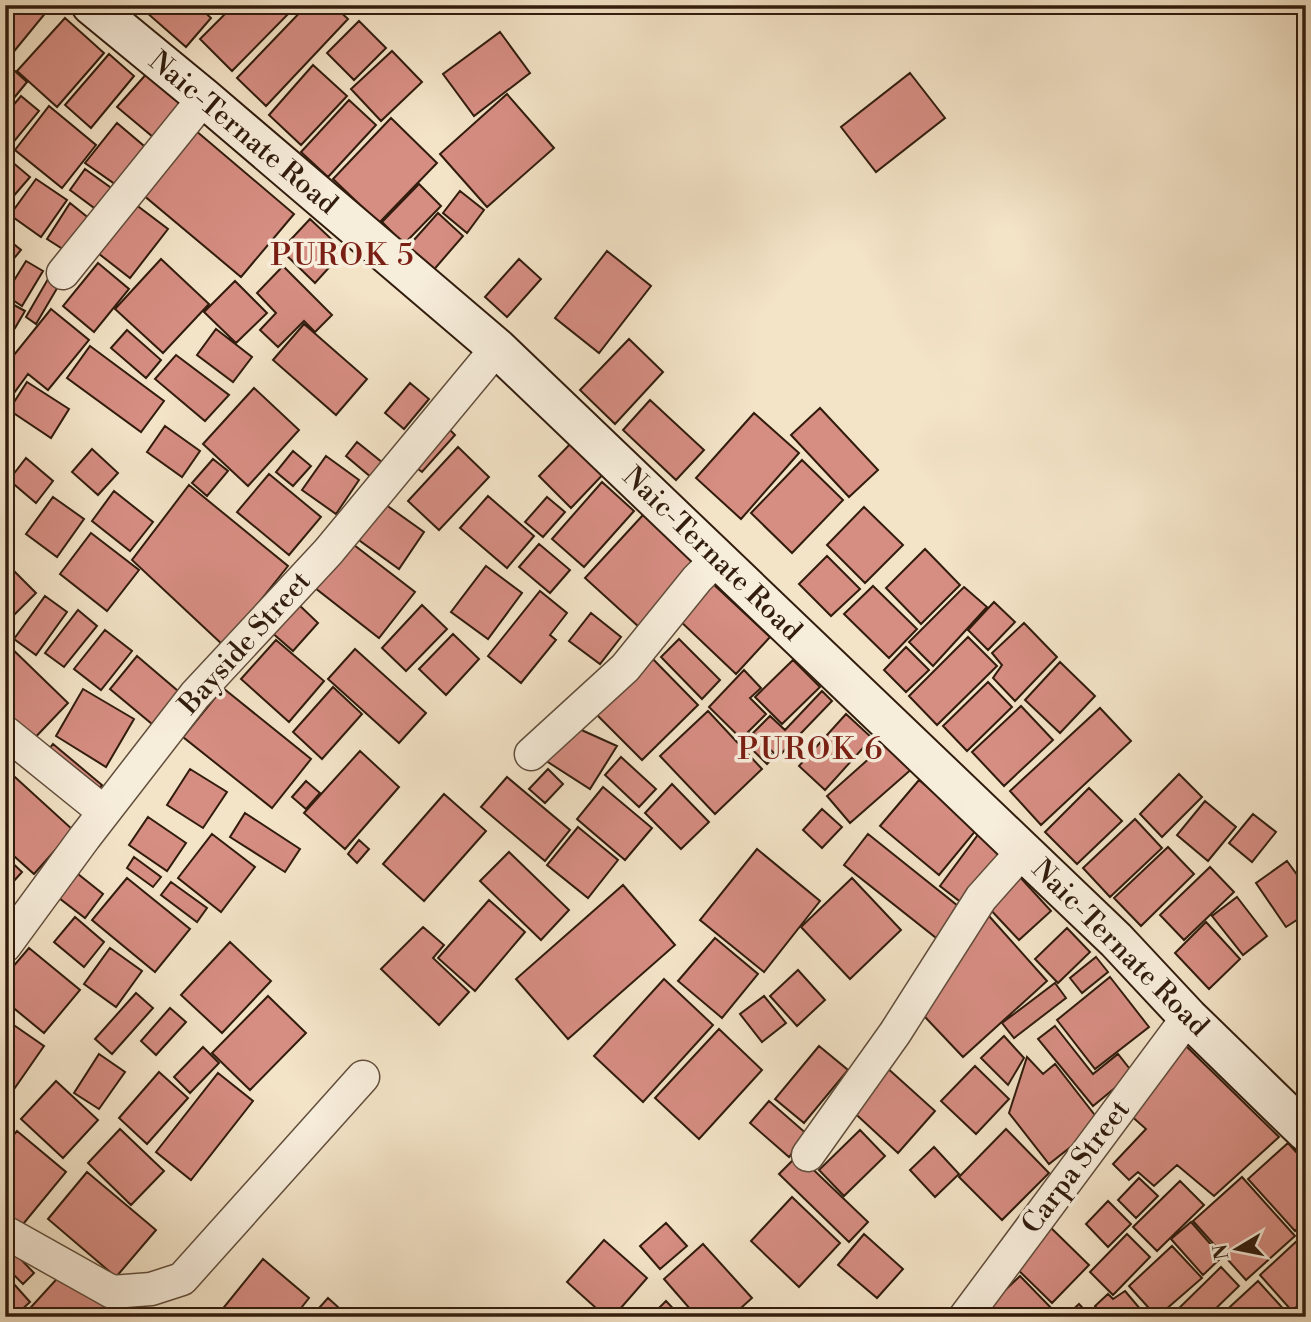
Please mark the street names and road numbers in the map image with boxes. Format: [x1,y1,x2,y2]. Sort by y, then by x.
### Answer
street label: Naic-Ternate Road [141,44,345,222]
street label: Naic-Ternate Road [615,459,809,649]
street label: Bayside Street [171,564,318,723]
street label: Naic-Ternate Road [1024,852,1216,1044]
street label: Carpa Street [1014,1093,1138,1241]

